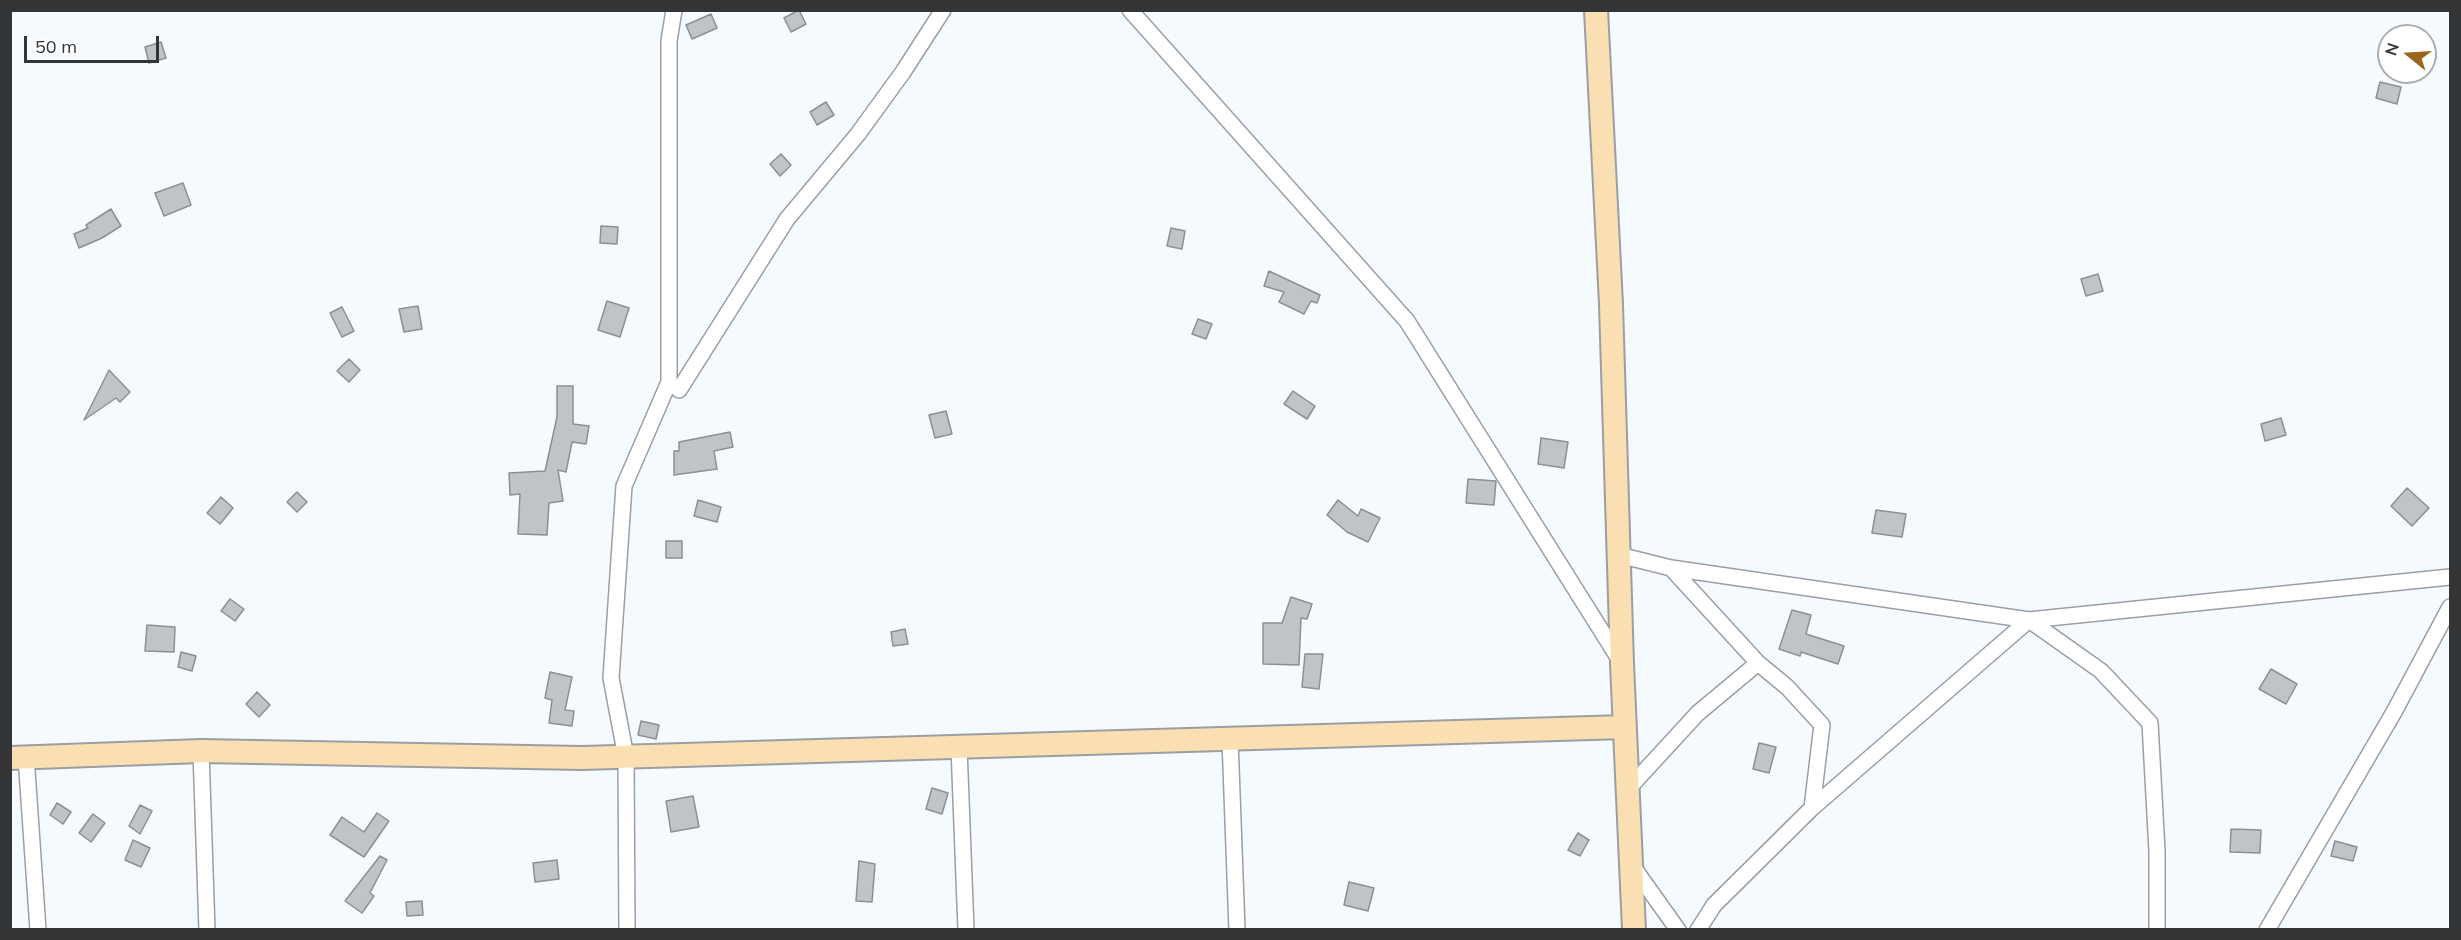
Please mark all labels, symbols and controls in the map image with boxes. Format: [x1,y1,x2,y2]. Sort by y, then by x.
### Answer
scale bar [27,24,162,62]
north arrow [2377,24,2437,84]
text: 50 m [35,35,77,58]
text: N [2380,40,2403,58]

